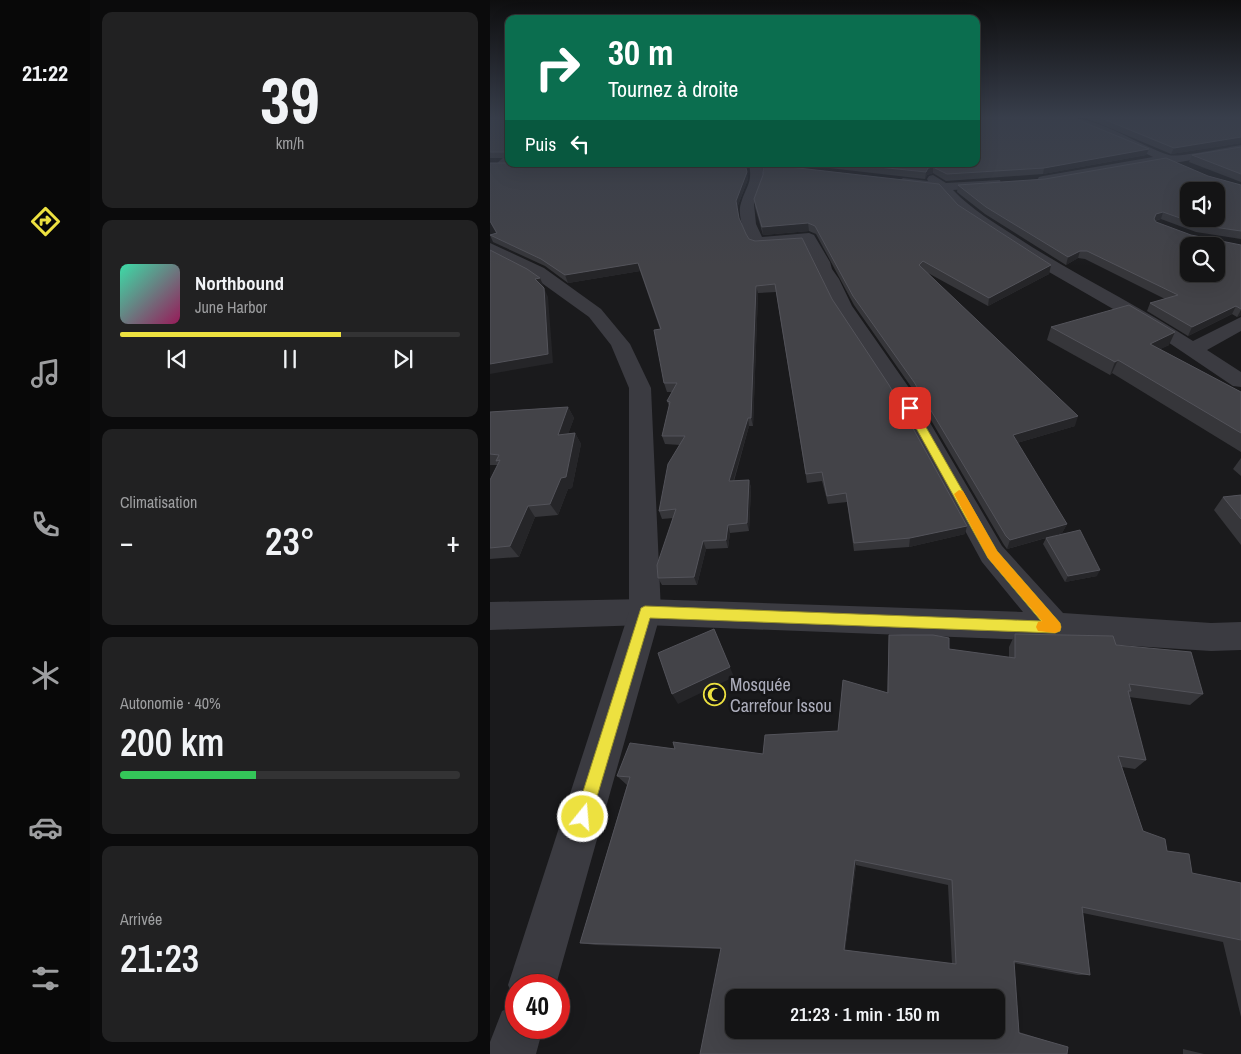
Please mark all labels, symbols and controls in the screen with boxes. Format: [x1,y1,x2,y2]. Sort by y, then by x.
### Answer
text: 30 m [608,29,673,76]
icon: right [525,35,590,100]
text: 39 [260,56,320,143]
text: 21:22 [22,58,68,88]
text: Tournez à droite [608,74,738,104]
icon: left [566,130,594,158]
text: Puis [525,131,556,157]
text: km/h [276,132,304,154]
map controls [1180,182,1225,282]
button: sound [1180,182,1225,227]
icon: directions [28,204,63,239]
button: search [1180,237,1225,282]
text: Northbound [195,270,284,296]
text: June Harbor [195,296,267,318]
icon: previous [163,345,191,373]
icon: pause [276,345,304,373]
icon: next [389,345,417,373]
icon: music [28,356,63,391]
pin [889,387,931,429]
icon: arrive [896,394,924,422]
text: Climatisation [120,491,197,513]
icon: phone [28,507,63,542]
text: 23° [265,516,315,567]
text: − [120,523,133,561]
text: + [447,523,460,561]
icon: climate [28,658,63,693]
place label: Mosquée Carrefour Issou [730,672,832,718]
mosque icon: Mosquée Carrefour Issou [702,682,726,706]
text: Autonomie · 40% [120,692,221,714]
text: 200 km [120,717,224,768]
position arrow [556,790,608,842]
icon: car [28,810,63,845]
text: Arrivée [120,908,162,930]
text: 21:23 [120,933,199,984]
icon: filters [28,961,63,996]
speed limit sign: 40 [505,974,570,1039]
text: 21:23 · 1 min · 150 m [790,1001,940,1027]

